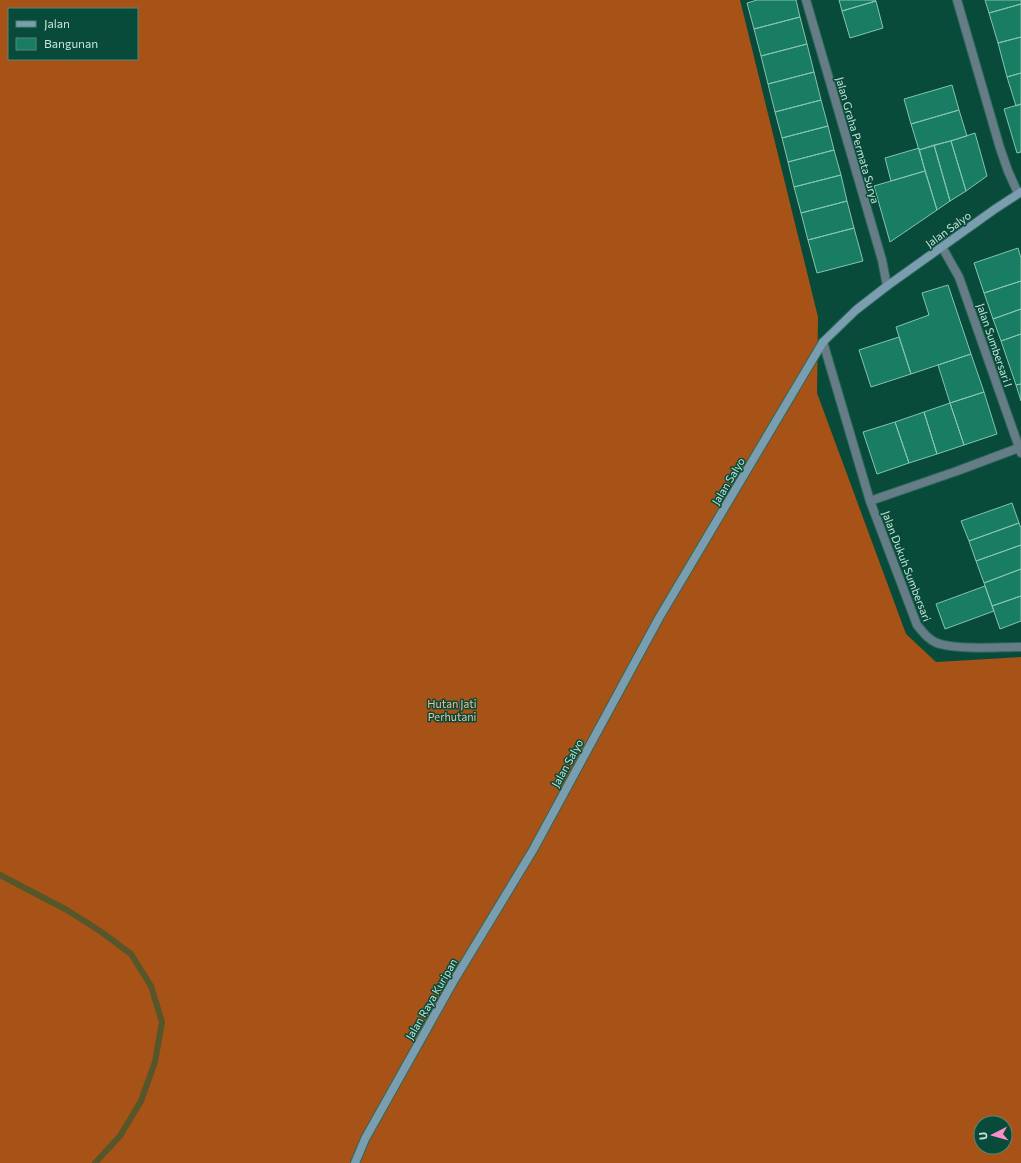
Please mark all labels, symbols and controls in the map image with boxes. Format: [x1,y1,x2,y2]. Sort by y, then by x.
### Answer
legend [8,8,138,60]
text: Jalan [44,16,70,31]
text: Bangunan [44,36,98,50]
street label: Jalan Graha Permata Surya [833,75,882,205]
street label: Jalan Salyo [923,208,974,251]
street label: Jalan Sumbersari I [974,301,1015,389]
street label: Jalan Salyo [709,455,748,508]
street label: Jalan Dukuh Sumbersari [879,509,934,624]
park label: Hutan Jati Perhutani [427,697,477,723]
street label: Jalan Salyo [548,736,587,790]
street label: Jalan Raya Kuripan [402,956,460,1042]
north arrow [973,1115,1013,1155]
text: U [976,1131,989,1141]

